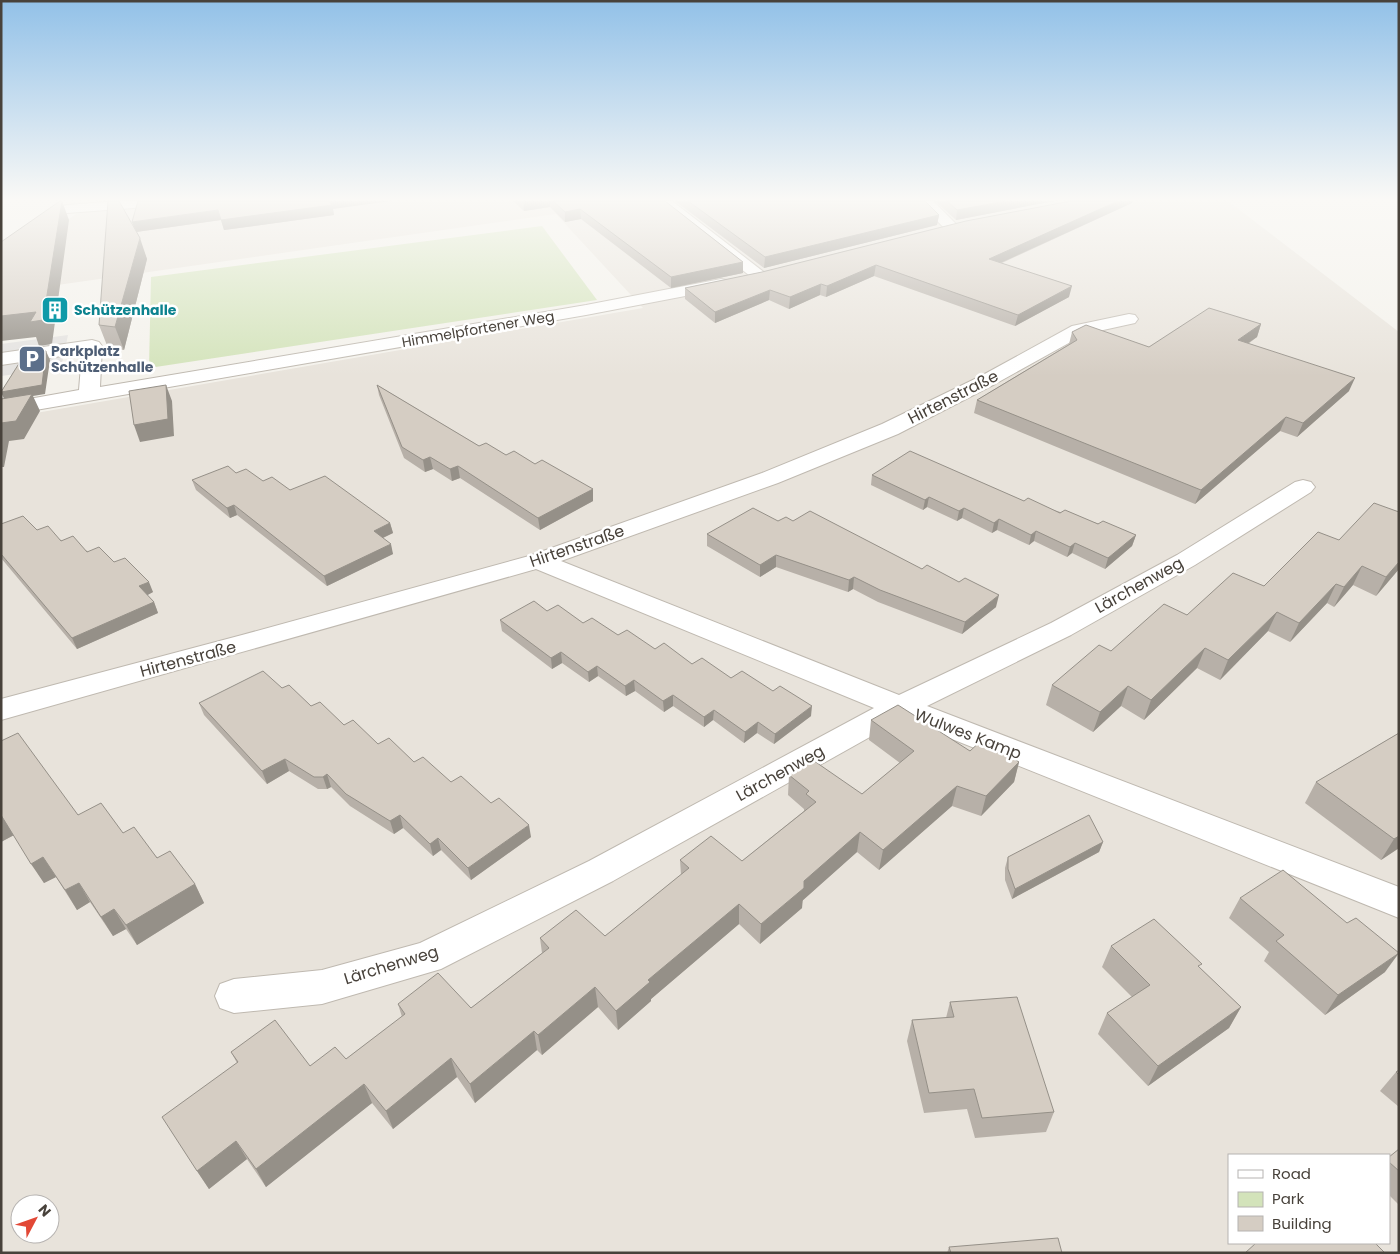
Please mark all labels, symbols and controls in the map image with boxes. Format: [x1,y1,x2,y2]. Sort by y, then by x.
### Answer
building icon: Schützenhalle [40,295,70,325]
place label: Schützenhalle [74,300,177,320]
street label: Himmelpfortener Weg [400,306,556,352]
place label: Parkplatz Schützenhalle [51,341,154,377]
parking icon: Parkplatz Schützenhalle [17,344,47,374]
street label: Hirtenstraße [904,364,1002,430]
street label: Hirtenstraße [527,519,627,573]
street label: Lärchenweg [1091,551,1187,619]
street label: Hirtenstraße [137,635,239,683]
street label: Wulwes Kamp [911,703,1025,765]
street label: Lärchenweg [732,739,828,807]
street label: Lärchenweg [341,940,441,990]
legend [1228,1154,1390,1244]
text: Road [1272,1163,1311,1184]
text: Park [1272,1188,1304,1209]
north arrow [10,1194,60,1244]
text: N [34,1200,56,1221]
text: Building [1272,1213,1332,1234]

